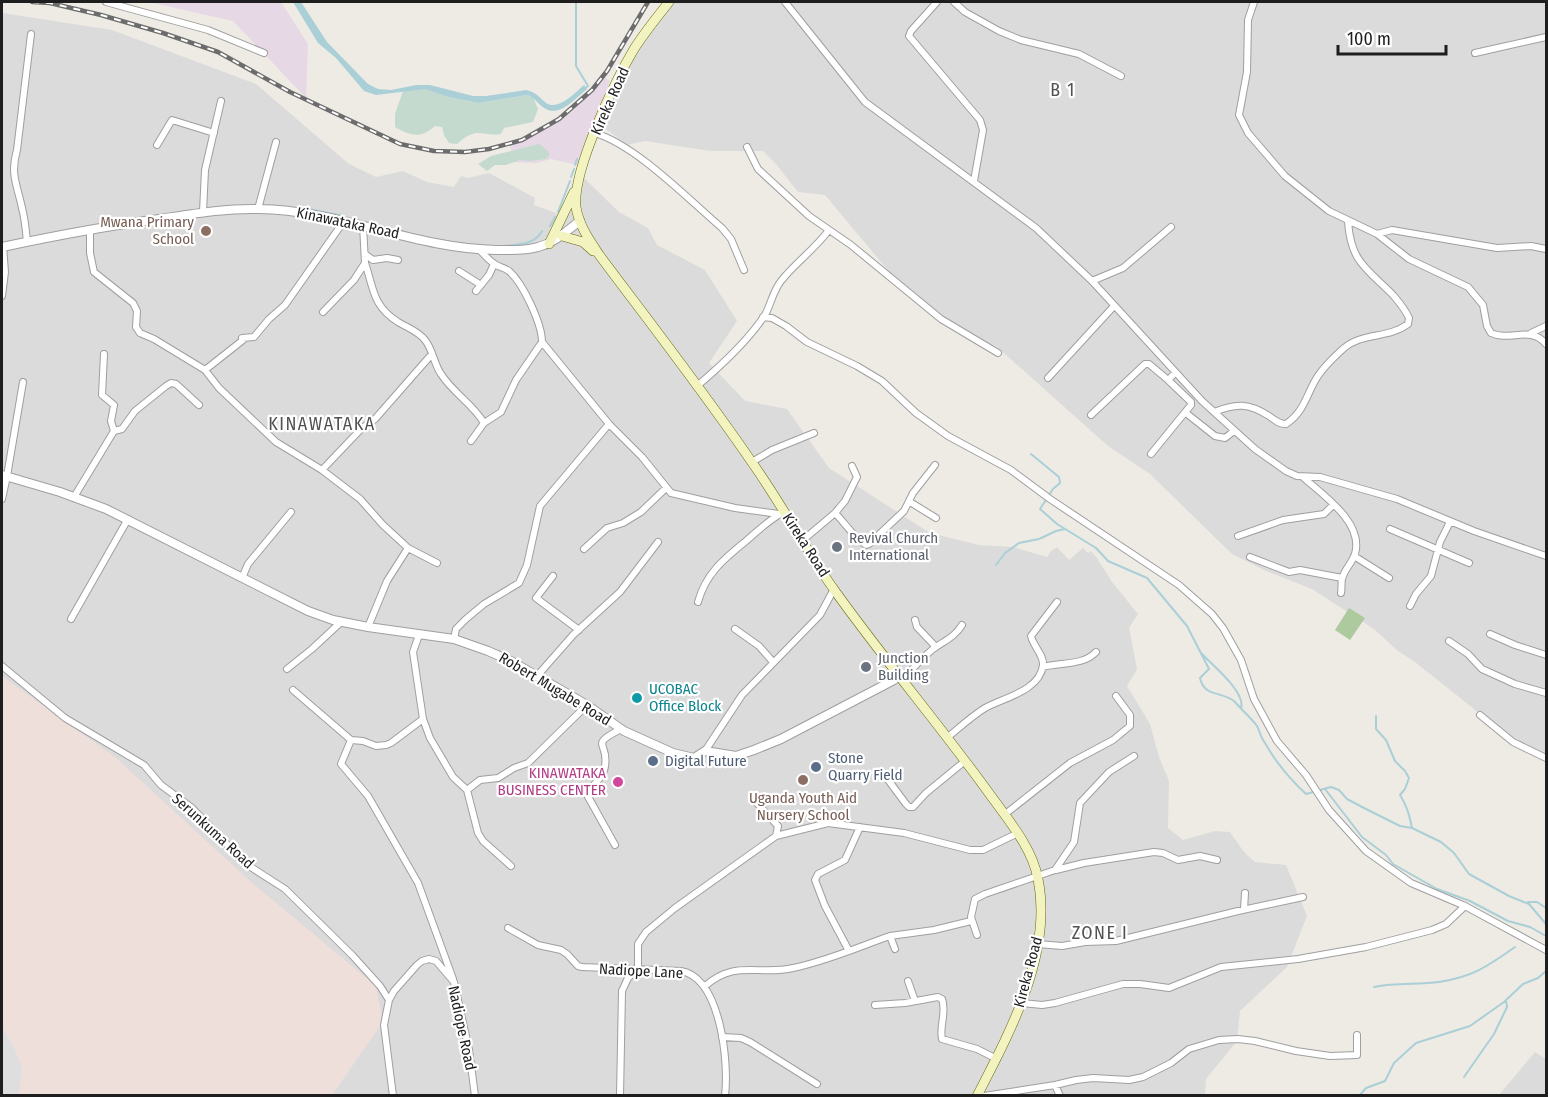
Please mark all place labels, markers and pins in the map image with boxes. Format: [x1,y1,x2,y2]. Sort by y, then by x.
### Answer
place label: Mwana Primary School [100,213,194,248]
marker: Mwana Primary School [199,224,213,238]
place label: Revival Church International [849,529,938,564]
marker: Revival Church International [830,540,844,554]
place label: Junction Building [878,649,929,684]
marker: Junction Building [859,660,873,674]
place label: UCOBAC Office Block [649,680,721,715]
marker: UCOBAC Office Block [630,691,644,705]
place label: Stone Quarry Field [828,749,903,784]
place label: Digital Future [665,752,747,770]
marker: Digital Future [646,754,660,768]
marker: Stone Quarry Field [809,760,823,774]
place label: KINAWATAKA BUSINESS CENTER [498,764,606,799]
marker: Uganda Youth Aid Nursery School [796,773,810,787]
marker: KINAWATAKA BUSINESS CENTER [611,775,625,789]
place label: Uganda Youth Aid Nursery School [749,789,857,824]

